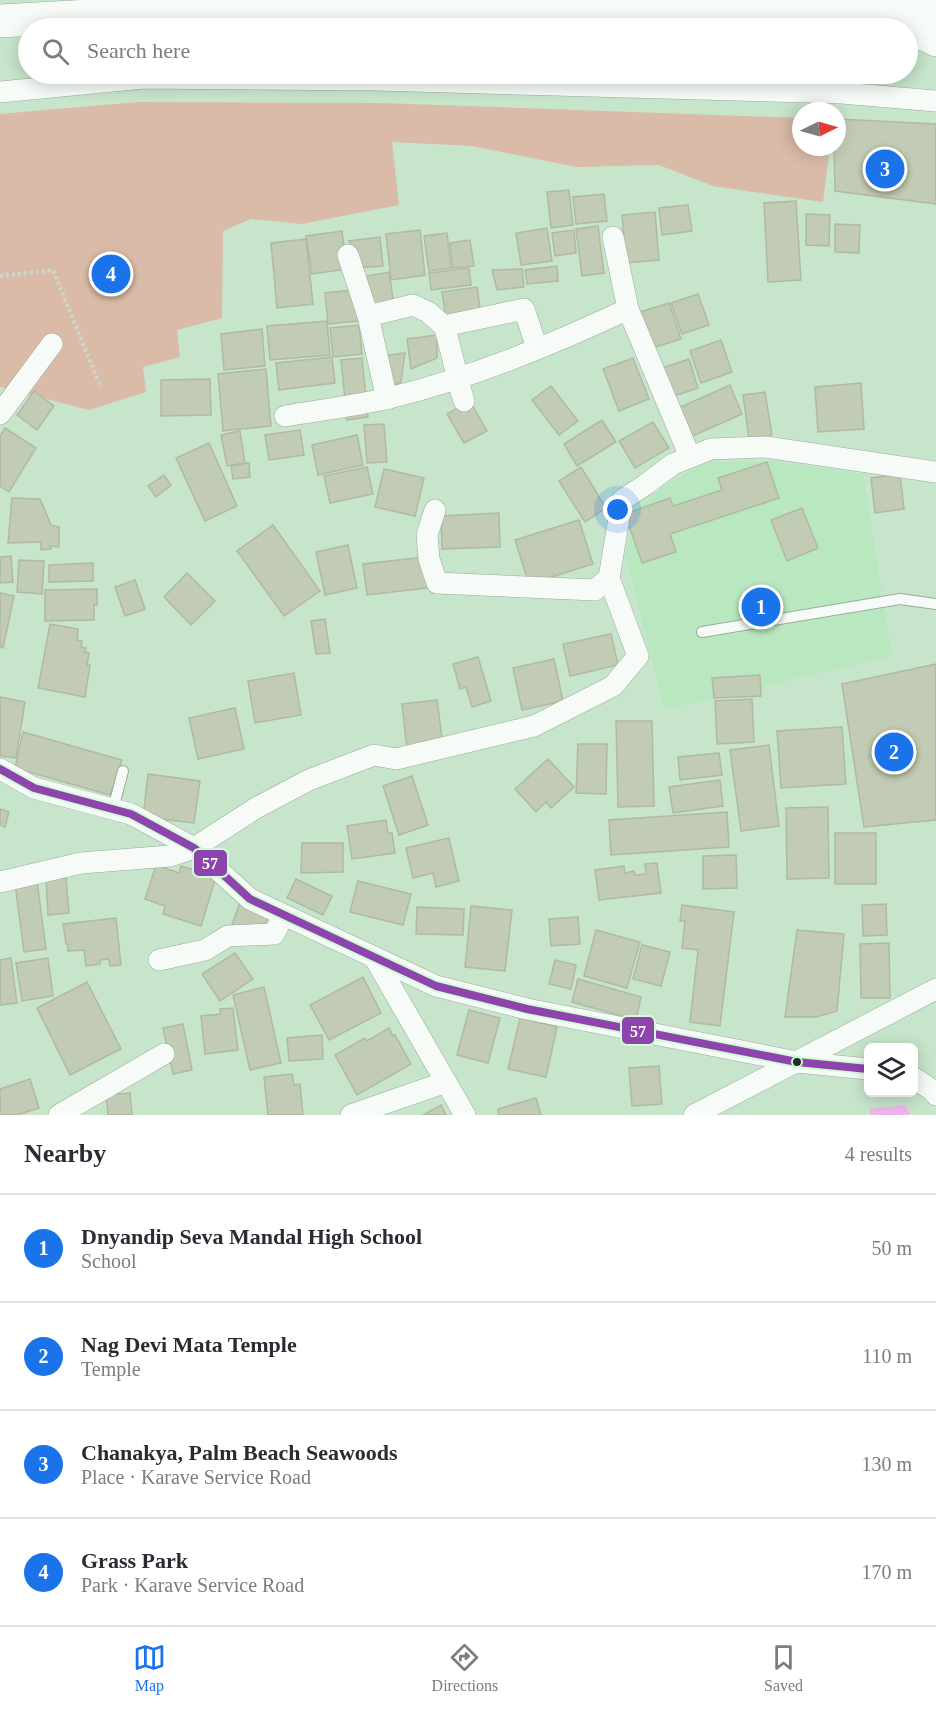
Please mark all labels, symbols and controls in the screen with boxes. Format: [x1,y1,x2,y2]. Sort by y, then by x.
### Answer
search box [18,18,918,84]
icon: search [39,35,72,68]
text: Search here [87,38,190,63]
north arrow [792,102,846,156]
pin: 3 [866,146,904,192]
pin: 4 [92,252,130,296]
your location [603,495,632,524]
pin: 1 [742,584,780,630]
pin: 2 [874,730,914,774]
line badge: 57 [193,849,228,877]
text: 57 [202,855,218,872]
line badge: 57 [621,1016,655,1045]
text: 57 [630,1023,646,1040]
map controls [864,1043,918,1097]
button: layers [864,1043,918,1097]
unlabelled marker [791,1056,803,1068]
text: Nearby [24,1139,106,1168]
text: 4 results [845,1143,912,1165]
text: Dnyandip Seva Mandal High School [81,1224,422,1249]
text: 1 [39,1237,49,1259]
text: 50 m [871,1237,912,1259]
text: School [81,1250,137,1272]
text: Nag Devi Mata Temple [81,1332,297,1357]
text: 2 [39,1345,49,1367]
text: 110 m [862,1345,912,1367]
text: Temple [81,1358,141,1380]
text: Chanakya, Palm Beach Seawoods [81,1440,398,1465]
text: 3 [39,1453,49,1475]
text: 130 m [861,1453,912,1475]
text: Place · Karave Service Road [81,1466,311,1488]
text: Grass Park [81,1548,188,1573]
text: 4 [39,1561,49,1583]
text: 170 m [861,1561,912,1583]
text: Park · Karave Service Road [81,1574,304,1596]
tab: Map [133,1641,166,1695]
tab: Directions [432,1641,498,1695]
tab: Saved [764,1641,803,1695]

